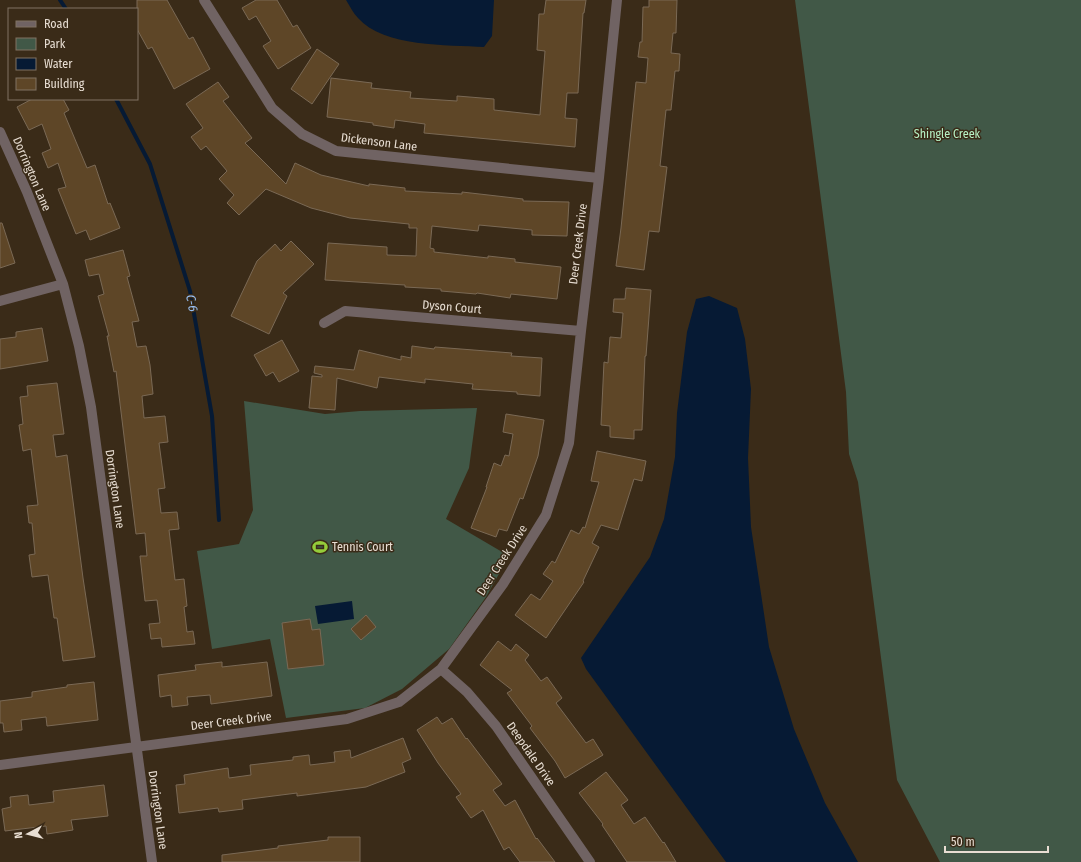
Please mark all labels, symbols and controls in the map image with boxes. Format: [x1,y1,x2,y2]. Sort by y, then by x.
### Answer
legend [8,8,138,100]
text: Road [44,17,69,31]
text: Park [44,37,66,51]
text: Water [44,57,73,71]
text: Building [44,77,85,91]
park label: Shingle Creek [914,127,981,141]
street label: Dickenson Lane [340,130,418,154]
street label: Dorrington Lane [10,135,54,213]
street label: Deer Creek Drive [566,203,590,285]
water label: C-6 [183,293,201,313]
street label: Dyson Court [422,297,482,317]
street label: Dorrington Lane [103,449,127,529]
street label: Deer Creek Drive [474,522,530,598]
sports icon: Tennis Court [311,538,329,556]
place label: Tennis Court [332,540,393,554]
street label: Deer Creek Drive [190,709,272,733]
street label: Deepdale Drive [504,719,558,789]
street label: Dorrington Lane [146,770,170,850]
north arrow [8,814,48,854]
scale bar [945,828,1048,854]
text: N [12,831,25,839]
text: 50 m [951,835,975,849]

